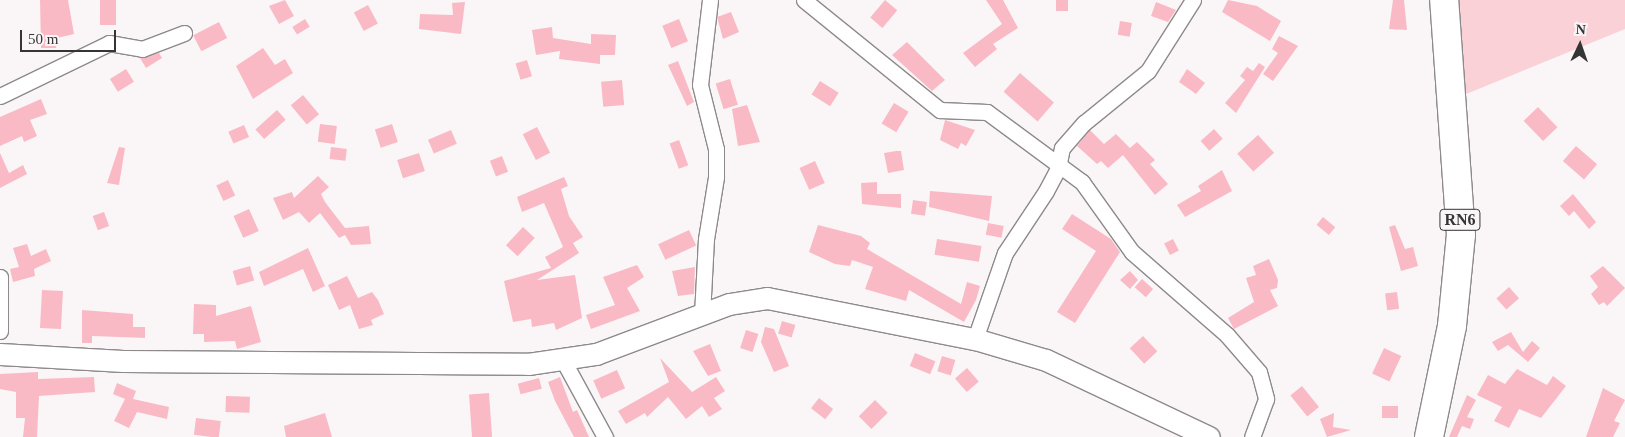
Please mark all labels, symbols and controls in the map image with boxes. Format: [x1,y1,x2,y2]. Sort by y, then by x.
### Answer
scale bar [22,20,119,52]
north arrow [1555,20,1605,70]
text: N [1575,22,1586,37]
text: 50 m [28,31,58,47]
road number: RN6 [1439,206,1481,234]

